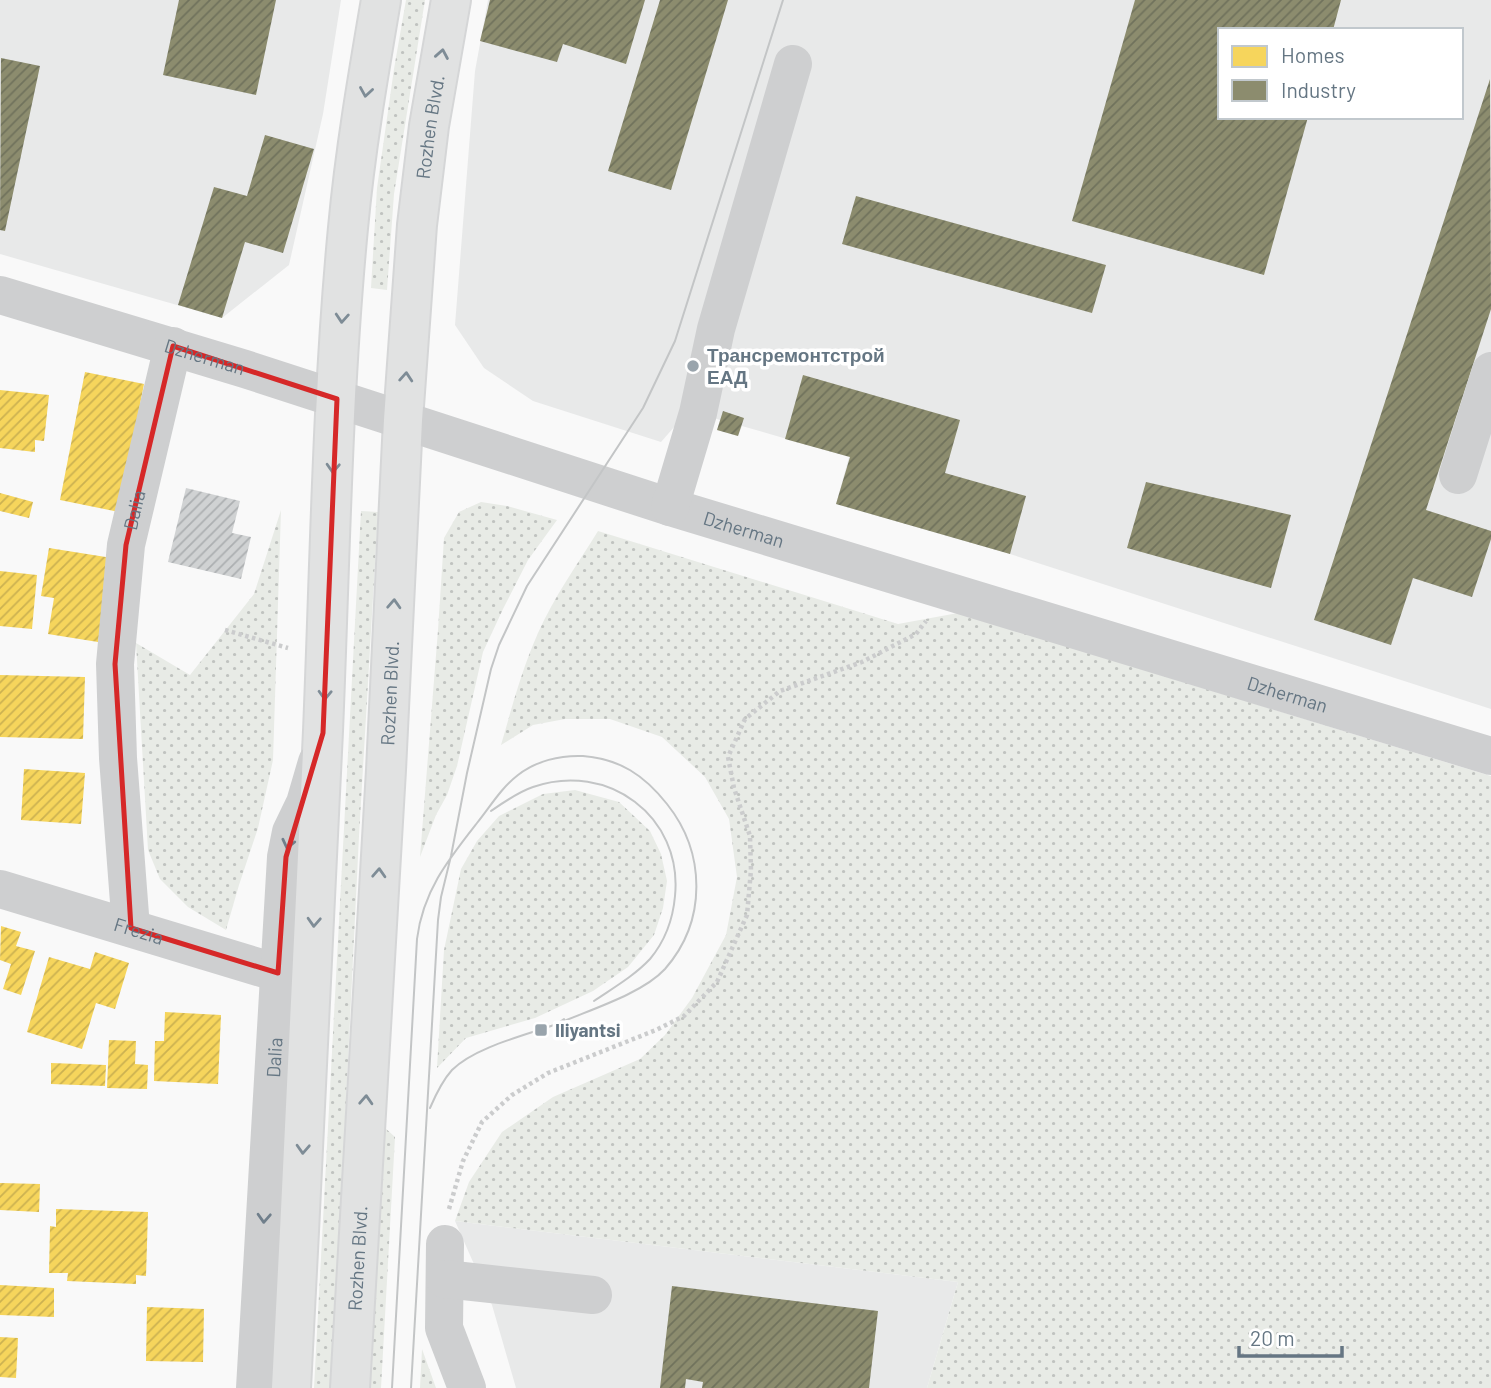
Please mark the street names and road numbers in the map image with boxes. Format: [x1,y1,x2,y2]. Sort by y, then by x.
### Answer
street label: Rozhen Blvd. [411,73,449,180]
street label: Dzherman [162,333,248,379]
street label: Dalia [118,488,150,532]
street label: Dzherman [701,506,787,552]
street label: Rozhen Blvd. [375,640,403,746]
street label: Dzherman [1245,671,1331,717]
street label: Frezia [111,912,166,949]
street label: Dalia [261,1037,286,1078]
street label: Rozhen Blvd. [343,1205,372,1311]

